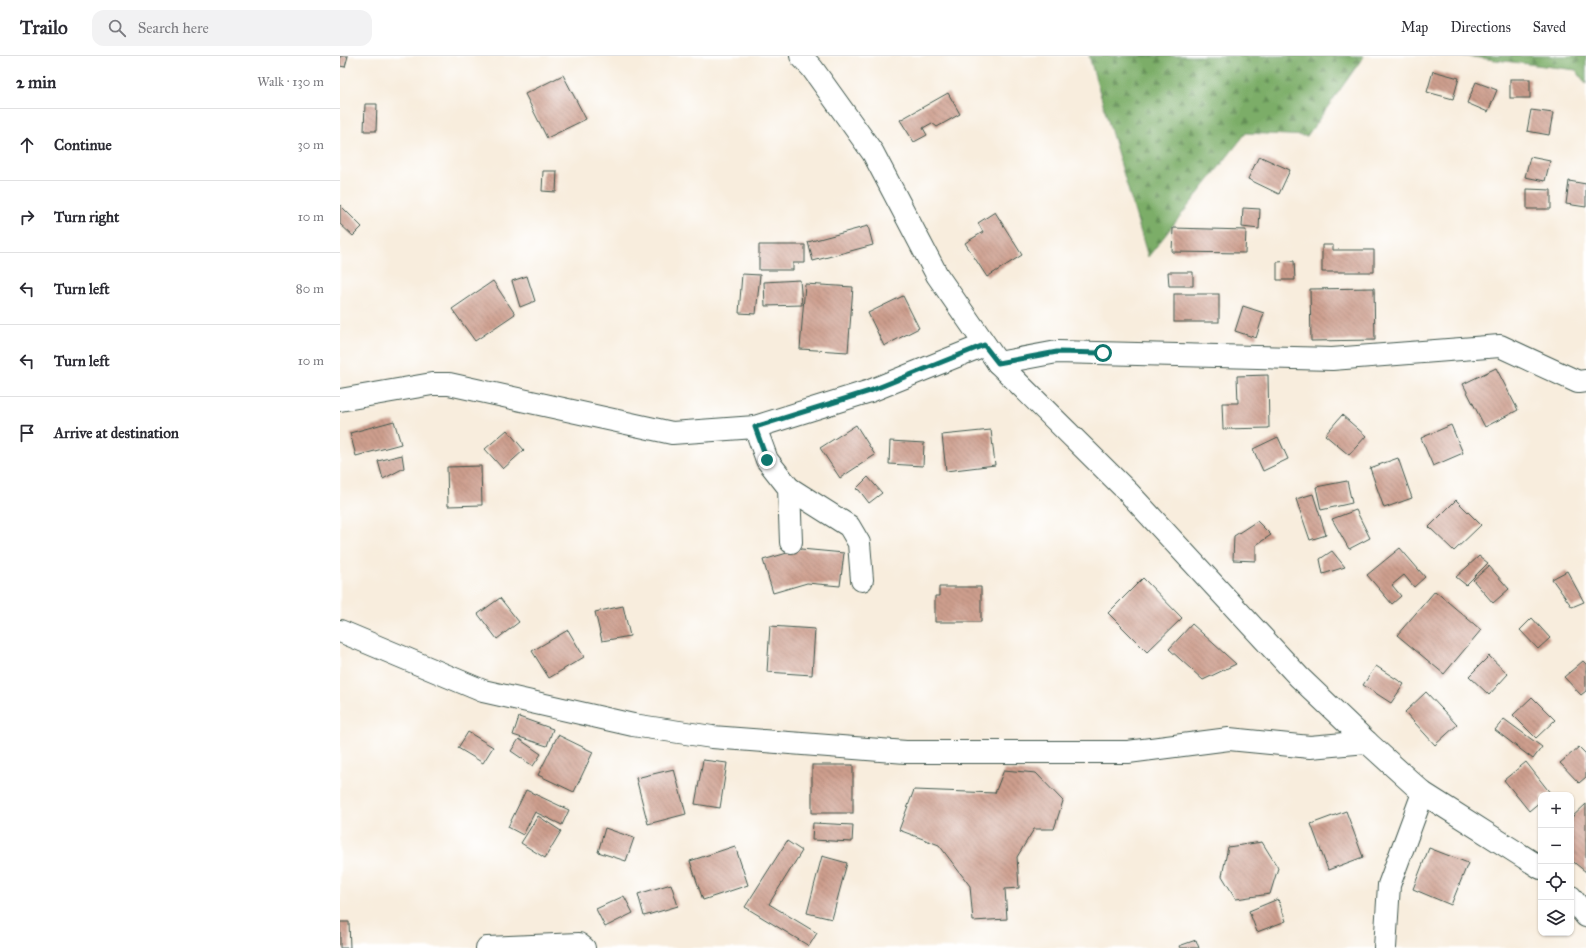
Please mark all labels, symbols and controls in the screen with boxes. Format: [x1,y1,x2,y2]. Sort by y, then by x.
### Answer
search box [92,10,372,46]
text: Trailo [20,16,68,39]
icon: search [106,17,128,39]
text: Search here [138,19,209,37]
text: Map [1401,19,1428,36]
text: Directions [1450,19,1511,36]
text: Saved [1533,19,1566,36]
text: 2 min [16,72,56,93]
text: Walk · 130 m [257,74,324,90]
icon: ahead [16,134,38,156]
text: Continue [54,136,112,154]
text: 30 m [298,137,324,153]
icon: right [16,206,38,228]
text: Turn right [54,208,119,226]
text: 10 m [298,209,324,225]
icon: left [16,278,38,300]
text: Turn left [54,280,110,298]
text: 80 m [296,281,324,297]
route start [1094,344,1112,362]
icon: left [16,350,38,372]
text: Turn left [54,352,110,370]
text: 10 m [298,353,324,369]
icon: arrive [16,422,38,444]
text: Arrive at destination [54,424,179,442]
route end [758,451,776,469]
map controls [1538,792,1574,936]
button: + [1538,792,1574,828]
button: − [1538,828,1574,864]
button: locate [1538,864,1574,900]
button: layers [1538,900,1574,936]

